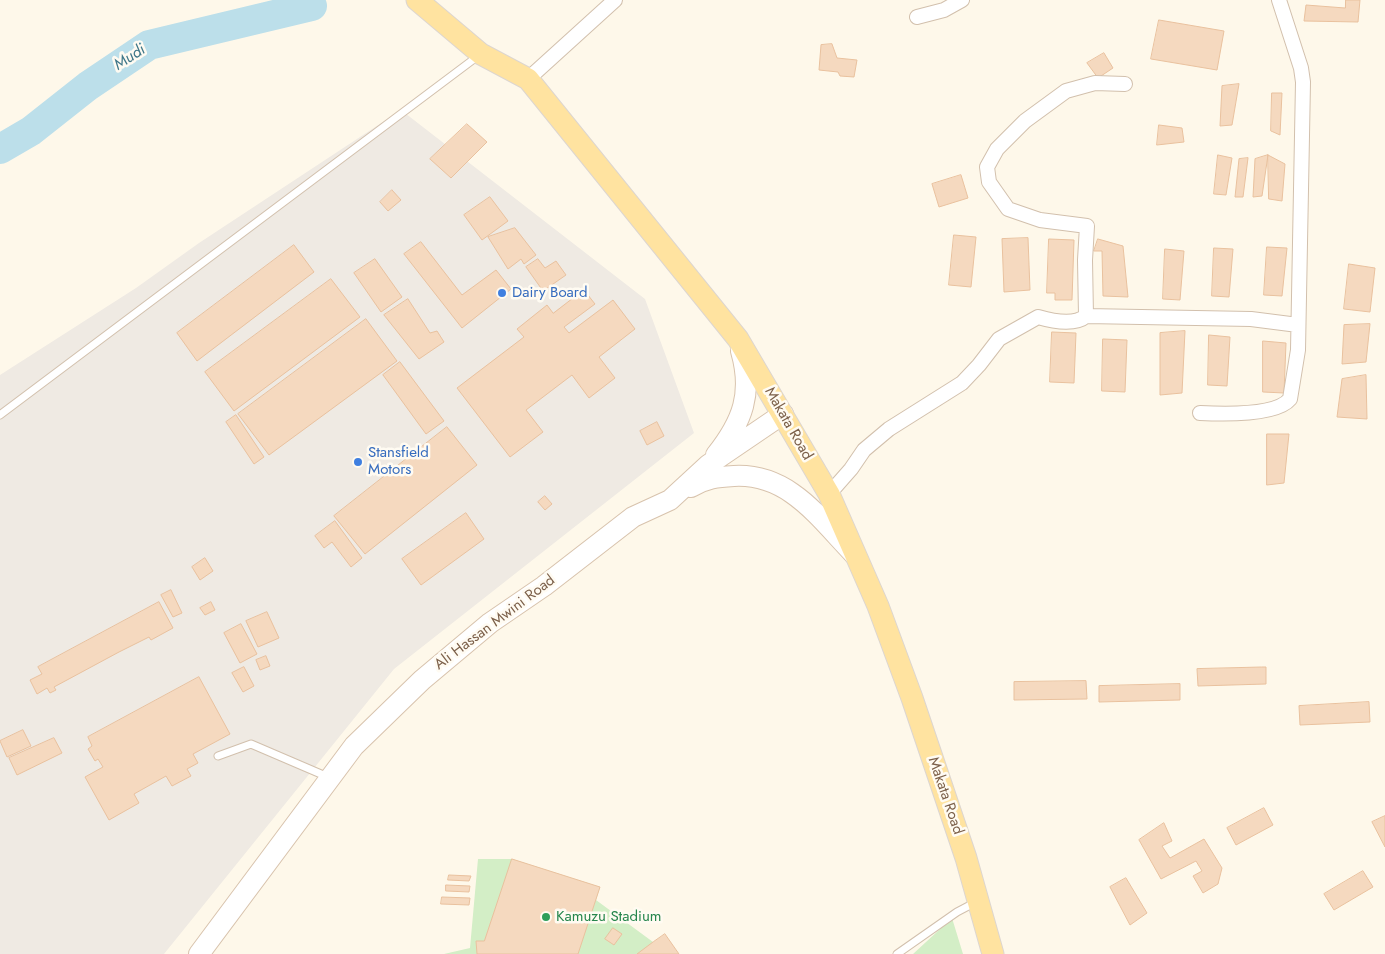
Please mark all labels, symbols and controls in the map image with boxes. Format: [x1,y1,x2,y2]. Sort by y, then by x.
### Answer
water label: Mudi [111,41,149,75]
place label: Dairy Board [512,284,587,302]
marker: Dairy Board [496,287,508,299]
street label: Makata Road [760,384,816,464]
place label: Stansfield Motors [368,444,429,479]
marker: Stansfield Motors [352,456,364,468]
street label: Ali Hassan Mwini Road [431,572,559,674]
street label: Makata Road [923,755,967,837]
place label: Kamuzu Stadium [556,908,661,926]
marker: Kamuzu Stadium [540,911,552,923]

